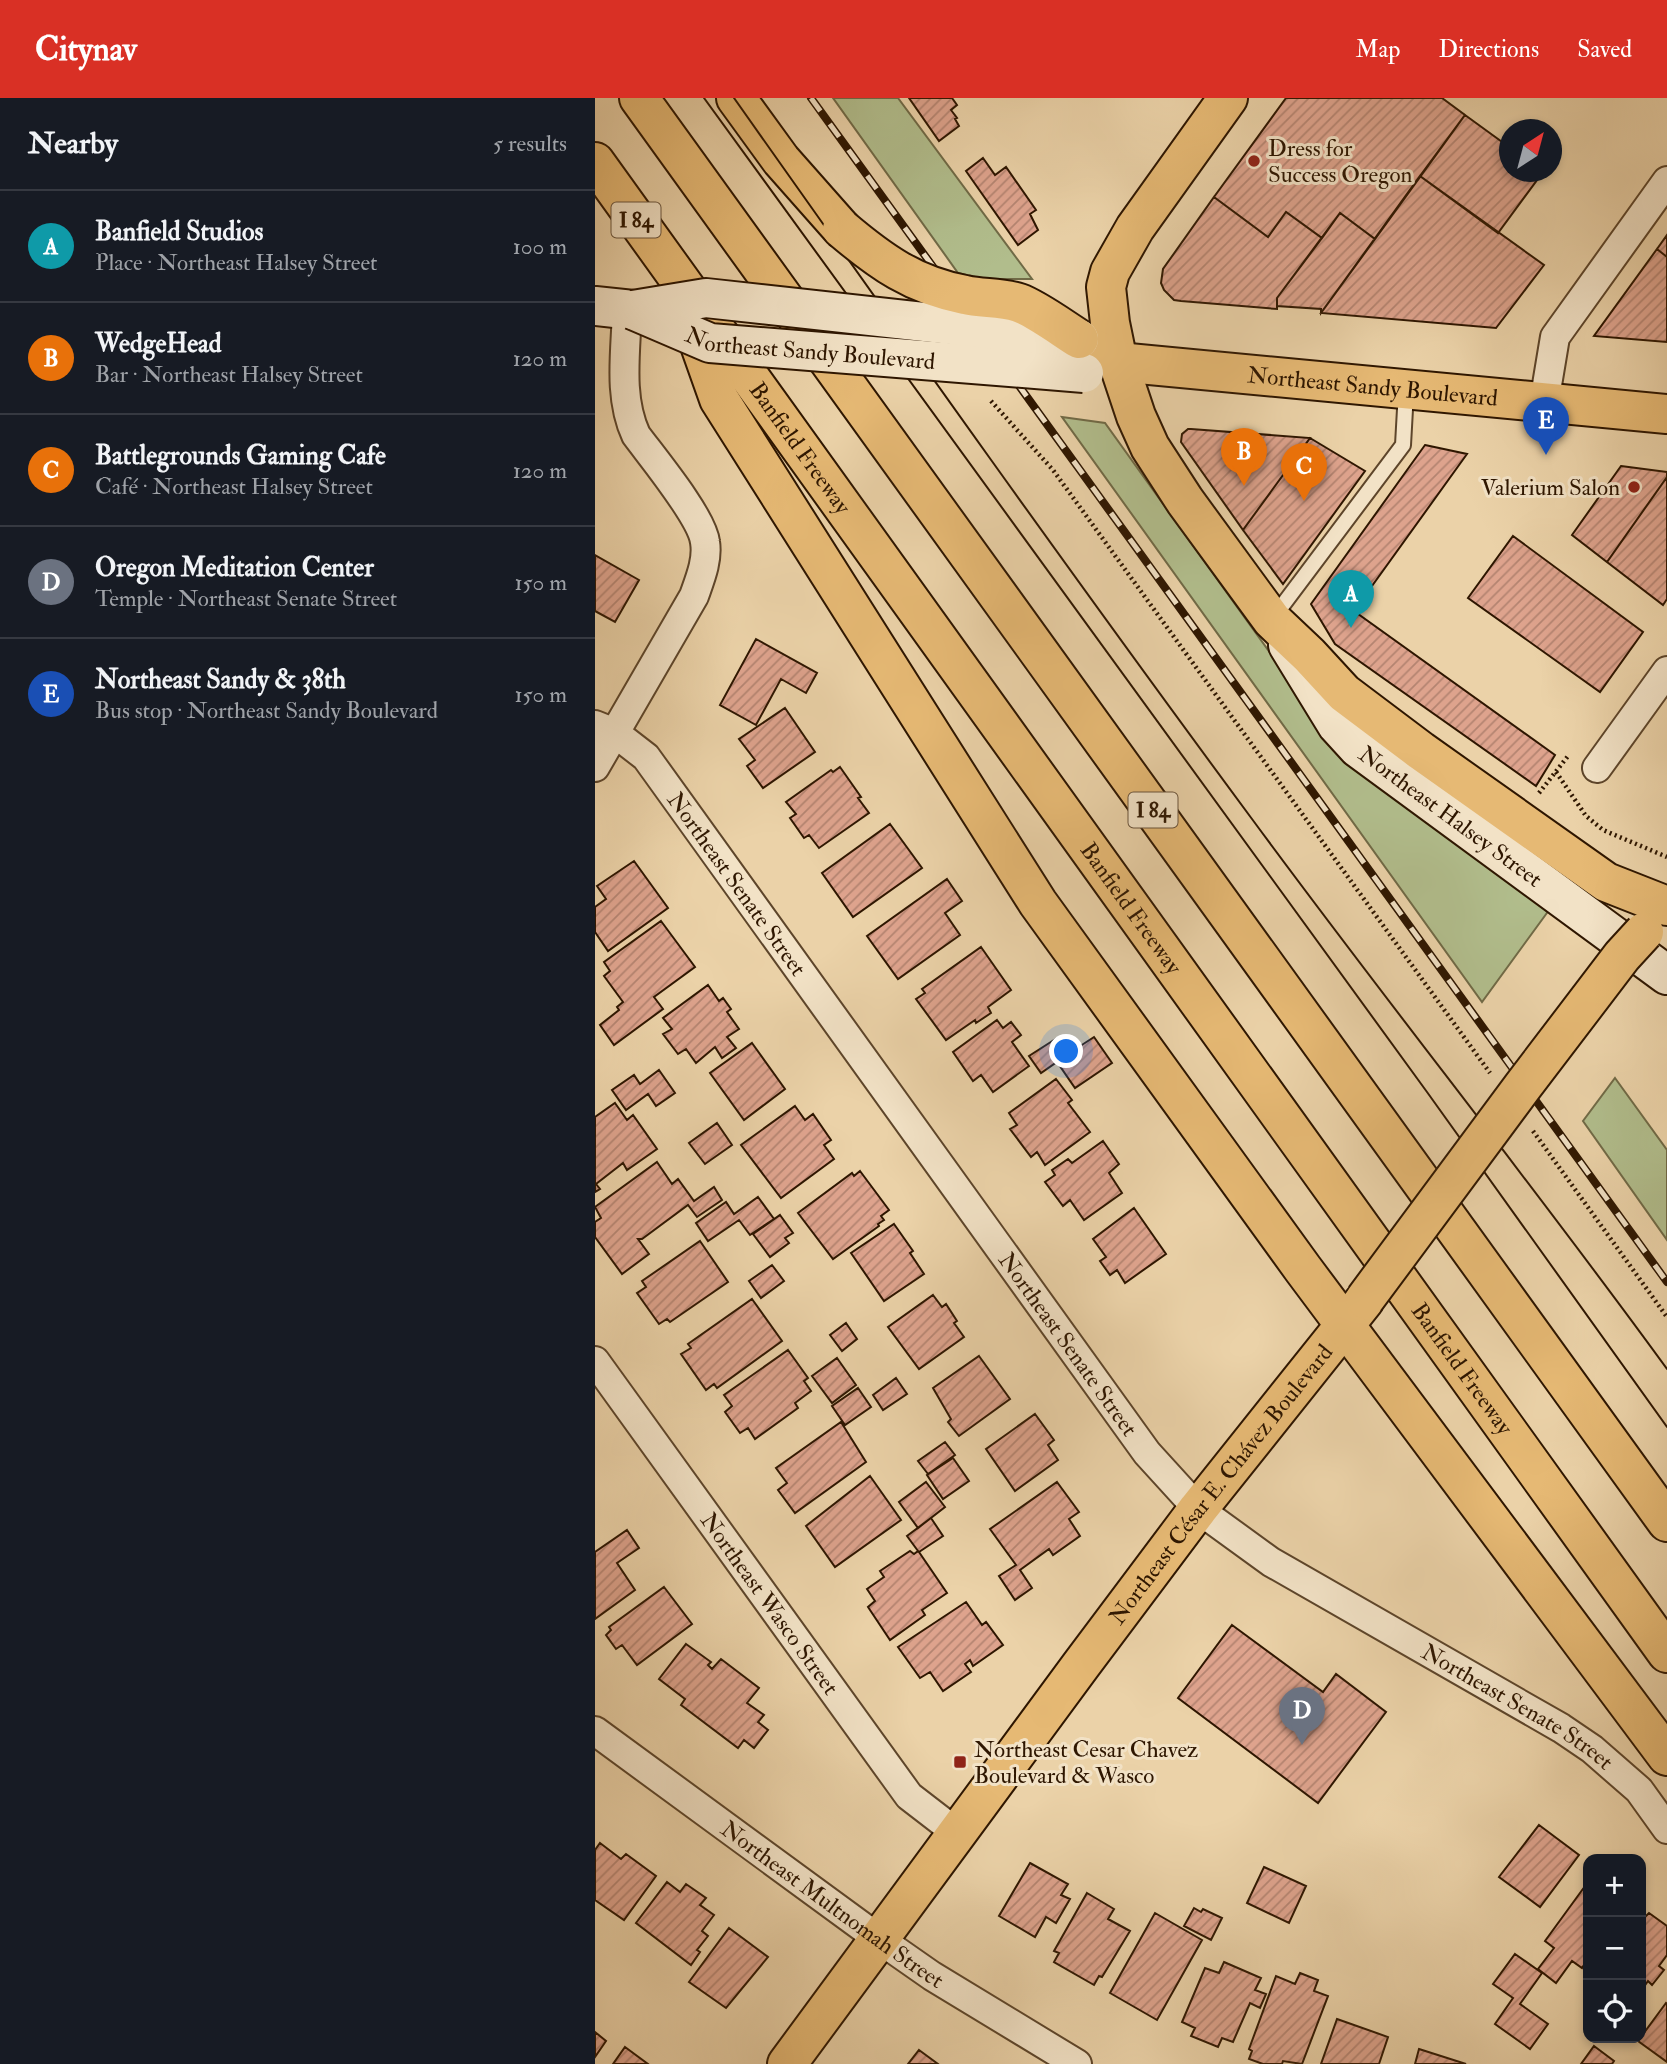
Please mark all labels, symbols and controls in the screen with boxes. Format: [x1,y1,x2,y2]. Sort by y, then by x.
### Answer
text: Citynav [35,29,137,70]
text: Map [1355,34,1400,65]
text: Directions [1438,34,1539,65]
text: Saved [1577,34,1632,65]
north arrow [1499,119,1562,182]
text: Nearby [28,125,118,162]
text: 5 results [493,129,567,158]
place label: Dress for Success Oregon [1268,134,1413,189]
marker: Dress for Success Oregon [1246,153,1262,169]
road number: I 84 [611,202,661,238]
text: Banfield Studios [95,216,263,248]
text: A [44,232,58,261]
text: 100 m [513,232,567,261]
text: Place · Northeast Halsey Street [95,248,377,277]
street label: Northeast Sandy Boulevard [681,320,936,376]
text: WedgeHead [95,328,222,360]
text: B [43,344,59,373]
text: 120 m [513,344,567,373]
text: Bar · Northeast Halsey Street [95,360,363,389]
street label: Northeast Sandy Boulevard [1246,360,1499,412]
street label: Banfield Freeway [743,376,858,520]
pin: E [1523,397,1569,455]
pin: B [1221,428,1267,486]
text: Battlegrounds Gaming Cafe [95,440,386,472]
pin: C [1281,443,1327,501]
text: C [43,456,59,485]
text: 120 m [513,456,567,485]
text: Café · Northeast Halsey Street [95,472,373,501]
place label: Valerium Salon [1481,473,1620,502]
marker: Valerium Salon [1626,479,1642,495]
text: Oregon Meditation Center [95,552,374,584]
text: D [42,568,60,597]
text: 150 m [514,568,567,597]
pin: A [1328,570,1374,628]
text: Temple · Northeast Senate Street [95,584,397,613]
text: Northeast Sandy & 38th [95,664,346,696]
text: E [43,680,59,709]
text: 150 m [514,680,567,709]
text: Bus stop · Northeast Sandy Boulevard [95,696,438,725]
street label: Northeast Halsey Street [1353,739,1548,893]
street label: Northeast Senate Street [661,786,813,981]
road number: I 84 [1129,792,1177,828]
street label: Banfield Freeway [1074,836,1189,981]
your location [1049,1034,1083,1068]
street label: Northeast Senate Street [993,1246,1144,1442]
street label: Banfield Freeway [1405,1297,1520,1441]
street label: Northeast César E. Chávez Boulevard [1102,1338,1339,1630]
street label: Northeast Wasco Street [694,1507,846,1700]
street label: Northeast Senate Street [1416,1637,1620,1776]
pin: D [1279,1687,1325,1745]
place label: Northeast Cesar Chavez Boulevard & Wasco [974,1735,1198,1790]
marker: Northeast Cesar Chavez Boulevard & Wasco [952,1754,968,1770]
street label: Northeast Multnomah Street [715,1814,949,1994]
map controls [1583,1854,1646,2043]
button: + [1583,1854,1646,1917]
button: − [1583,1917,1646,1980]
button: locate [1583,1980,1646,2043]

